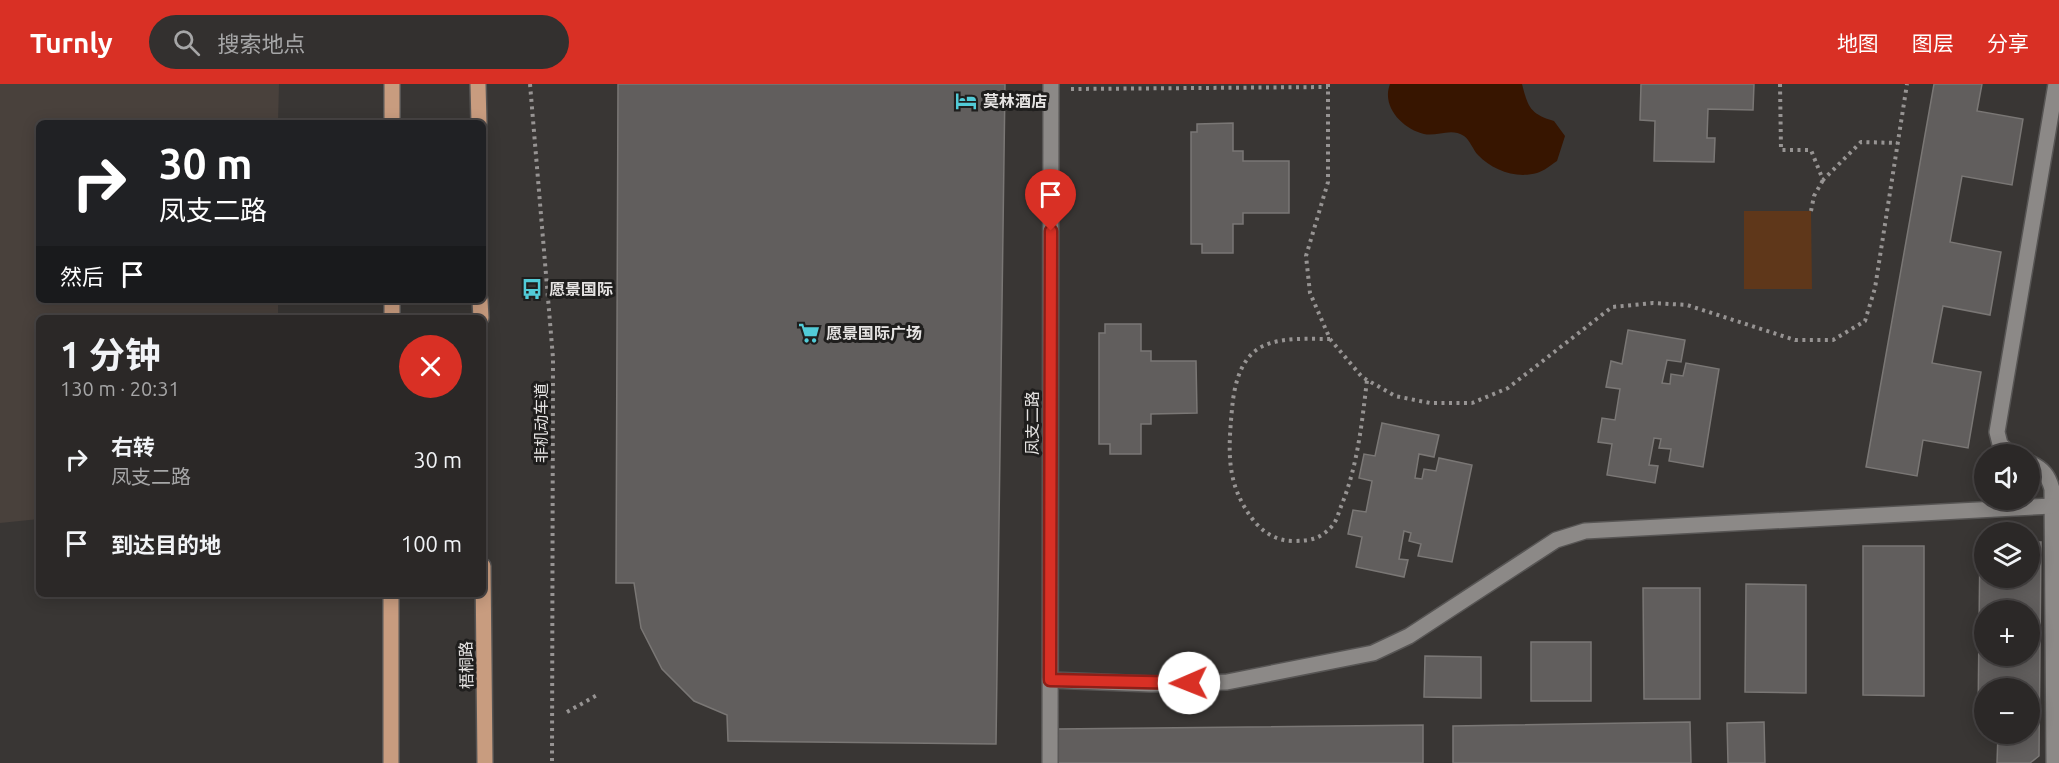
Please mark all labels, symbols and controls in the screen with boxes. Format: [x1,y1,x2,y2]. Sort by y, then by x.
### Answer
search box [149,15,569,69]
icon: search [170,26,203,59]
text: Turnly [30,27,113,58]
text: 搜索地点 [218,31,306,56]
text: 地图 [1837,31,1879,55]
text: 图层 [1912,31,1954,55]
text: 分享 [1987,31,2029,55]
hotel icon: 莫林酒店 [954,89,978,113]
place label: 莫林酒店 [983,92,1047,110]
text: 30 m [159,140,253,187]
icon: right [60,144,138,222]
pin [1025,169,1076,231]
icon: arrive [1034,178,1067,211]
text: 凤支二路 [159,195,267,225]
icon: arrive [116,258,149,291]
text: 然后 [60,264,104,289]
bus stop icon: 愿景国际 [520,277,544,301]
place label: 愿景国际 [549,280,613,298]
supermarket icon: 愿景国际广场 [797,321,821,345]
place label: 愿景国际广场 [826,324,922,342]
text: 1 分钟 [60,334,161,375]
button: close [399,335,462,398]
text: 130 m · 20:31 [60,377,180,400]
street label: 非机动车道 [532,383,550,463]
street label: 凤支二路 [1023,391,1041,455]
text: 右转 [111,434,155,459]
icon: right [60,443,93,476]
map controls [1974,444,2040,744]
button: sound [1974,444,2040,510]
text: 30 m [413,447,462,472]
text: 凤支二路 [111,465,191,488]
button: layers [1974,522,2040,588]
icon: arrive [60,527,93,560]
text: 100 m [401,531,462,556]
text: 到达目的地 [111,532,221,557]
button: + [1974,600,2040,666]
street label: 梧桐路 [457,641,475,689]
position arrow [1157,651,1221,715]
button: − [1974,678,2040,744]

